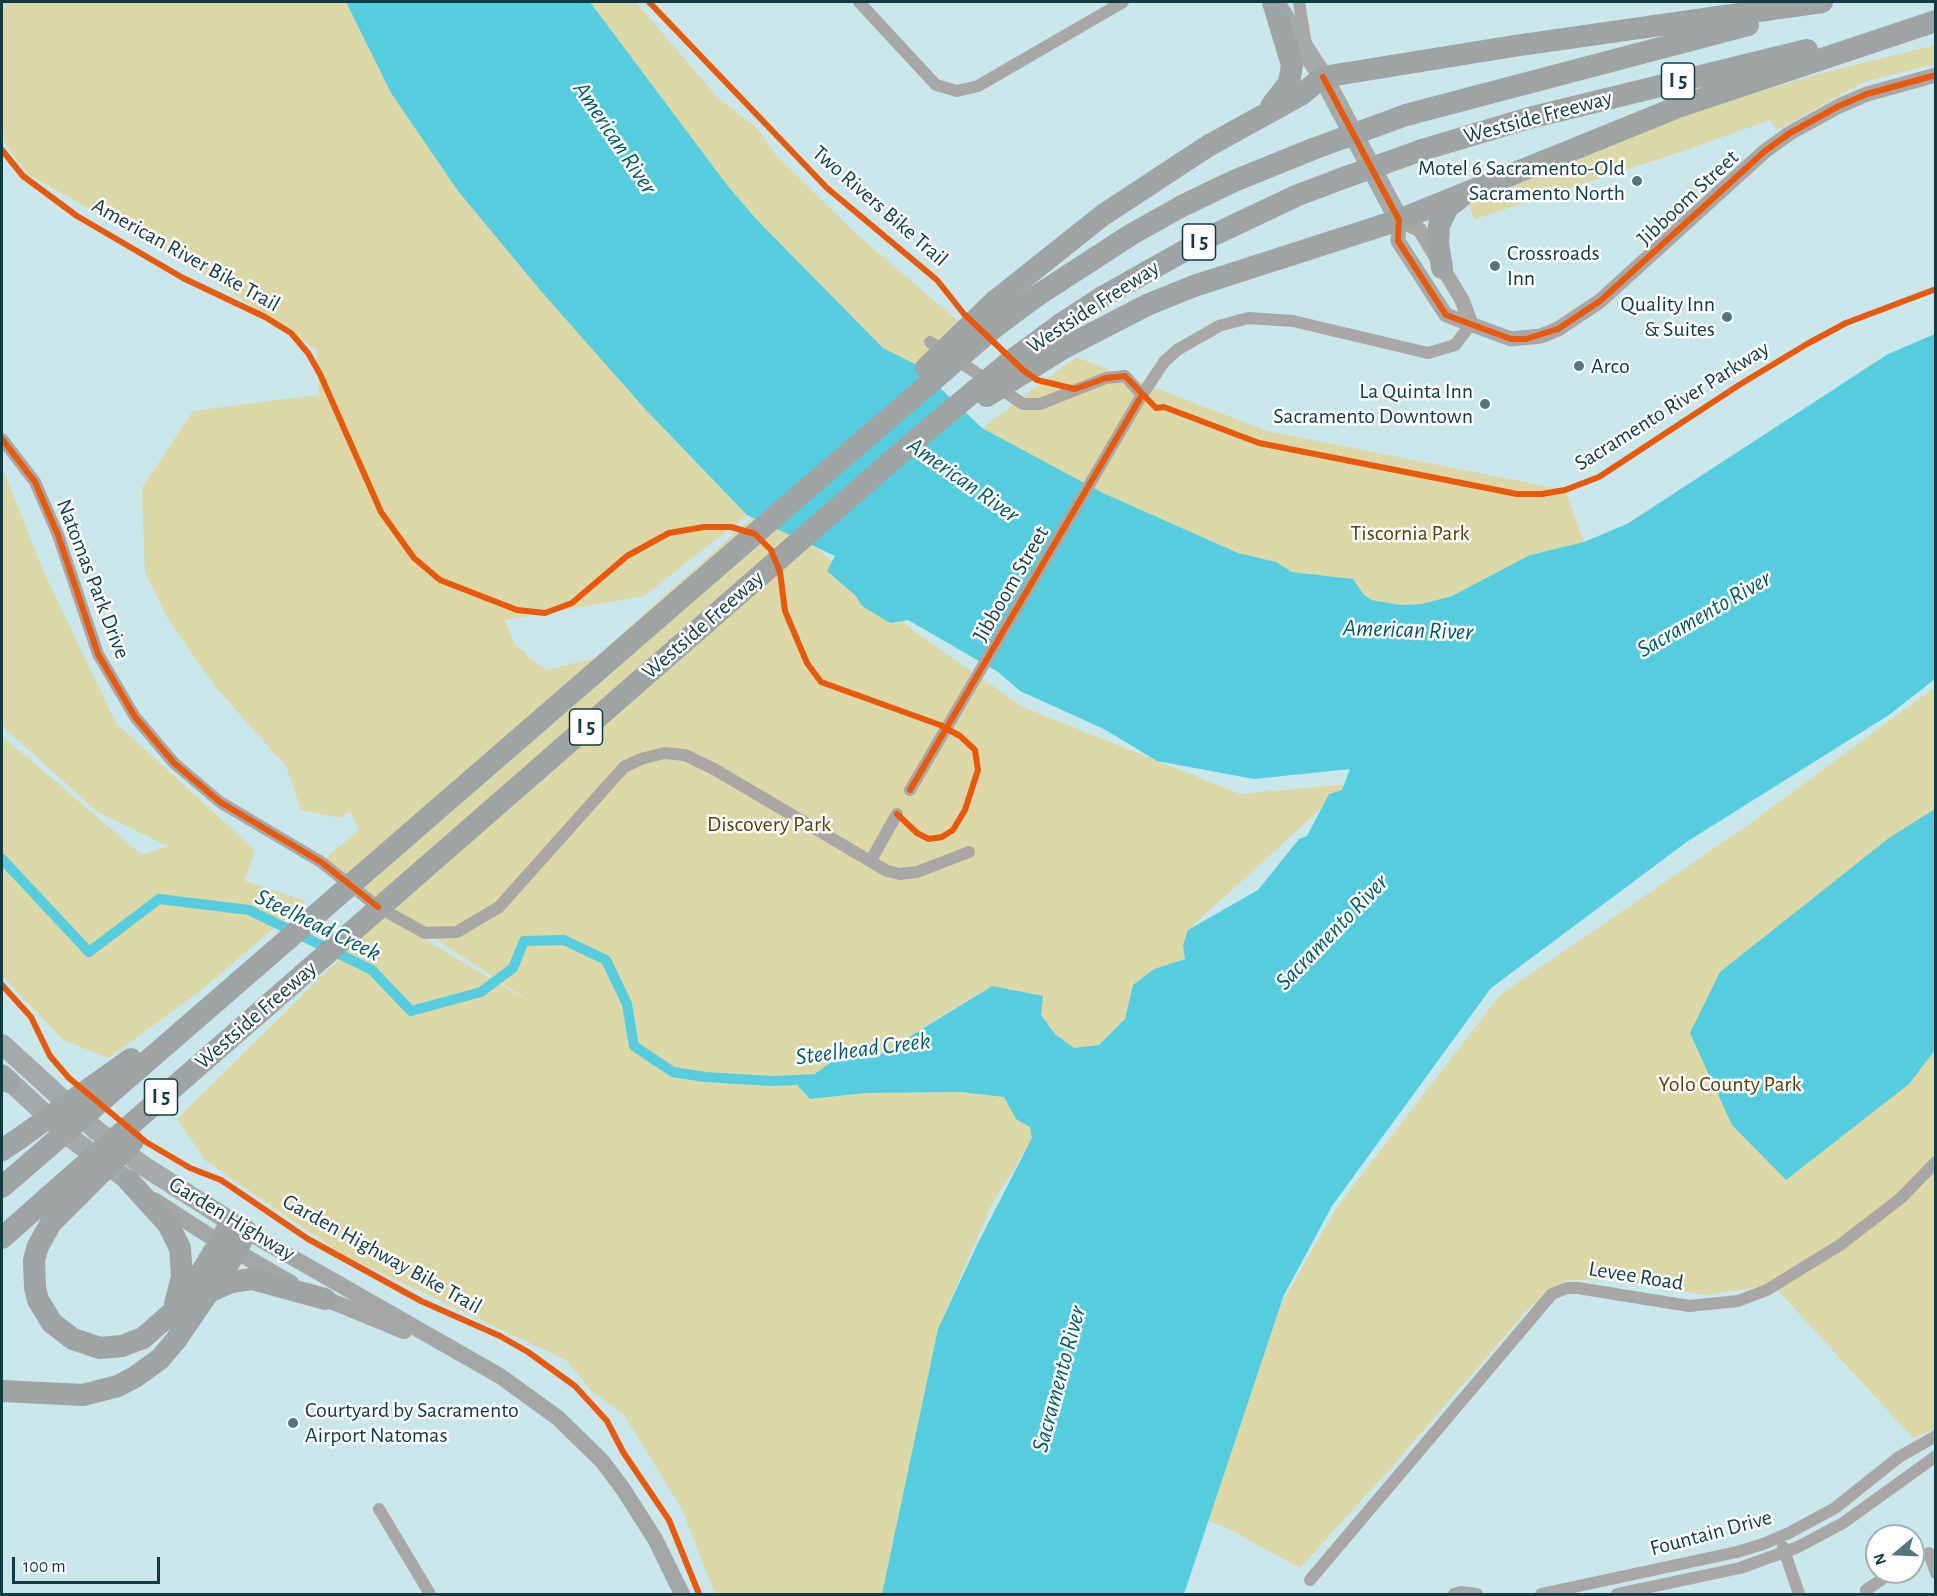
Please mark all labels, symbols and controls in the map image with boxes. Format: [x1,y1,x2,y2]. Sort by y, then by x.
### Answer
road number: I 5 [1662,63,1694,99]
water label: American River [567,76,663,200]
street label: Westside Freeway [1461,85,1615,149]
street label: Two Rivers Bike Trail [807,140,953,272]
street label: Jibboom Street [1632,144,1744,252]
place label: Motel 6 Sacramento-Old Sacramento North [1418,155,1625,206]
marker: Motel 6 Sacramento-Old Sacramento North [1630,174,1644,188]
street label: American River Bike Trail [87,192,285,318]
road number: I 5 [1182,224,1216,260]
place label: Crossroads Inn [1507,240,1600,292]
street label: Westside Freeway [1022,254,1164,360]
marker: Crossroads Inn [1488,259,1502,273]
place label: Quality Inn & Suites [1621,291,1715,342]
marker: Quality Inn & Suites [1720,310,1734,324]
street label: Sacramento River Parkway [1570,335,1774,477]
place label: Arco [1591,353,1630,379]
marker: Arco [1572,359,1586,373]
place label: La Quinta Inn Sacramento Downtown [1273,378,1473,430]
marker: La Quinta Inn Sacramento Downtown [1478,397,1492,411]
water label: American River [902,431,1024,529]
street label: Natomas Park Drive [50,495,136,663]
park label: Tiscornia Park [1351,520,1469,546]
street label: Jibboom Street [967,521,1055,647]
water label: Sacramento River [1632,564,1776,664]
street label: Westside Freeway [637,565,769,685]
water label: American River [1343,613,1473,647]
road number: I 5 [570,709,602,745]
park label: Discovery Park [707,811,831,837]
water label: Sacramento River [1270,868,1394,996]
water label: Steelhead Creek [251,882,385,968]
street label: Westside Freeway [190,955,322,1075]
water label: Steelhead Creek [794,1026,932,1072]
park label: Yolo County Park [1658,1071,1802,1097]
road number: I 5 [144,1079,178,1115]
street label: Garden Highway [164,1171,300,1267]
street label: Garden Highway Bike Trail [278,1188,486,1320]
street label: Levee Road [1587,1255,1685,1297]
water label: Sacramento River [1026,1303,1092,1455]
place label: Courtyard by Sacramento Airport Natomas [305,1397,519,1448]
marker: Courtyard by Sacramento Airport Natomas [286,1416,300,1430]
street label: Fountain Drive [1647,1504,1775,1562]
north arrow [1865,1524,1925,1584]
scale bar [15,1545,164,1583]
text: N [1870,1551,1889,1567]
text: 100 m [23,1558,66,1576]

